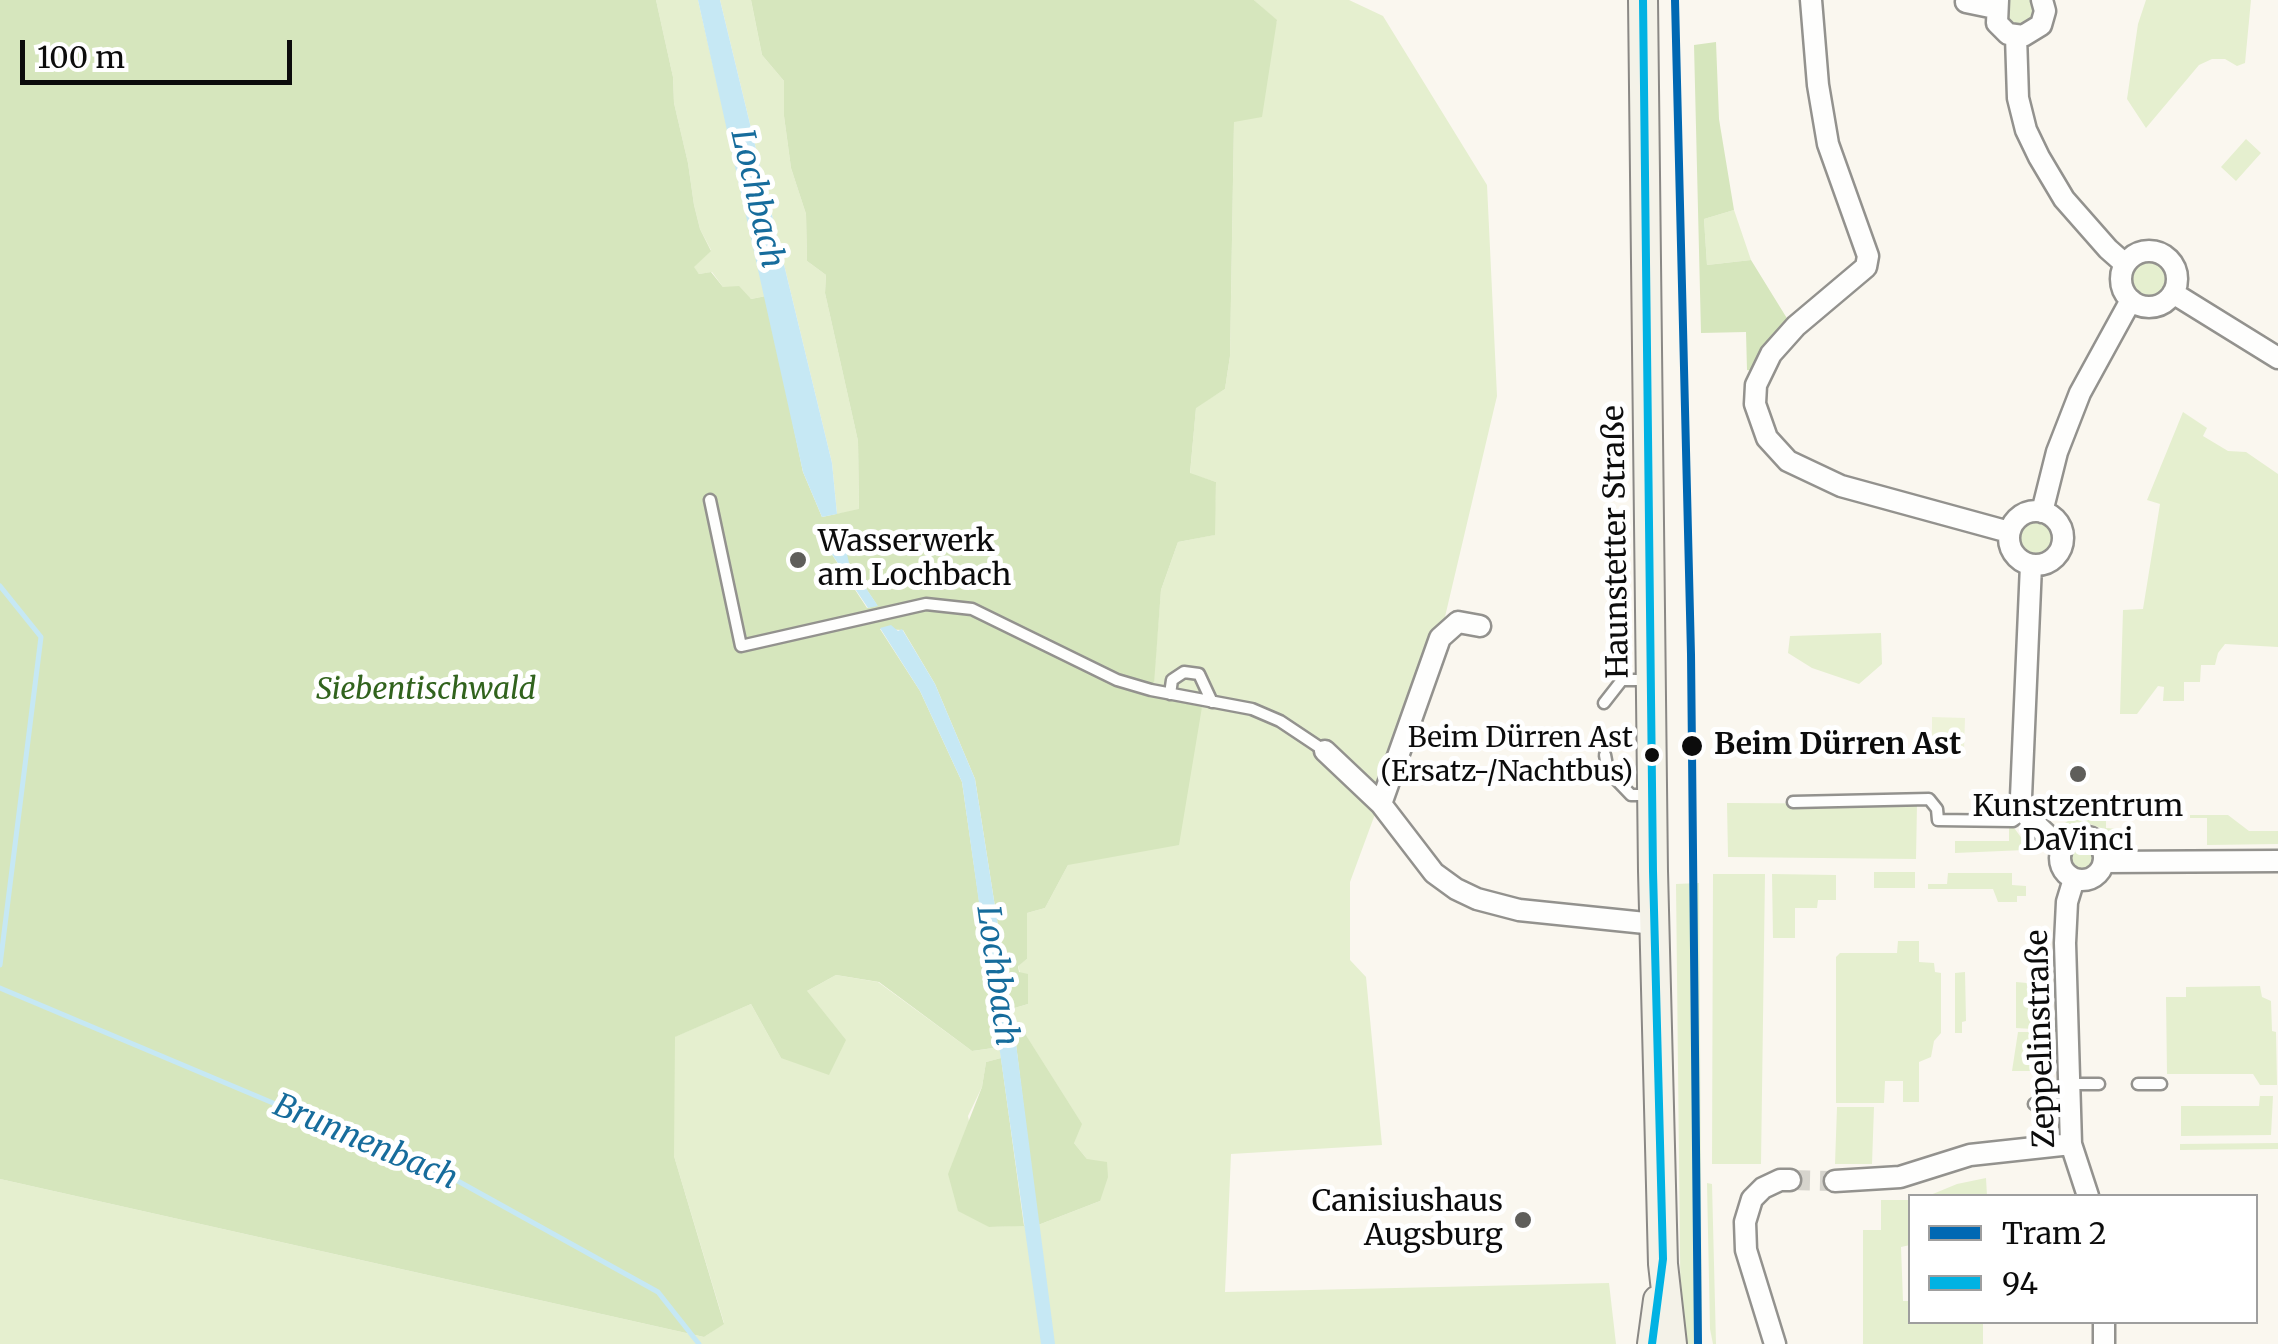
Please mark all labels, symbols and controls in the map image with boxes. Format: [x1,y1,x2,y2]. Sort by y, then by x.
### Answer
scale bar [25,20,298,82]
text: 100 m [37,38,125,76]
water label: Lochbach [721,126,791,272]
street label: Haunstetter Straße [1597,405,1637,679]
place label: Wasserwerk am Lochbach [818,525,1011,596]
marker: Wasserwerk am Lochbach [787,549,809,571]
park label: Siebentischwald [316,673,536,709]
place label: Beim Dürren Ast (Ersatz-/Nachtbus) [1380,722,1633,788]
place label: Beim Dürren Ast [1714,728,1961,764]
marker: Beim Dürren Ast [1679,733,1705,759]
marker: Beim Dürren Ast (Ersatz-/Nachtbus) [1642,745,1662,765]
marker: Kunstzentrum DaVinci [2067,763,2089,785]
place label: Kunstzentrum DaVinci [1973,790,2183,860]
water label: Lochbach [967,903,1025,1049]
street label: Zeppelinstraße [2020,929,2064,1149]
water label: Brunnenbach [267,1087,463,1199]
place label: Canisiushaus Augsburg [1312,1185,1503,1256]
legend [1908,1194,2258,1324]
marker: Canisiushaus Augsburg [1512,1209,1534,1231]
text: Tram 2 [2002,1214,2107,1252]
text: 94 [2002,1264,2038,1302]

